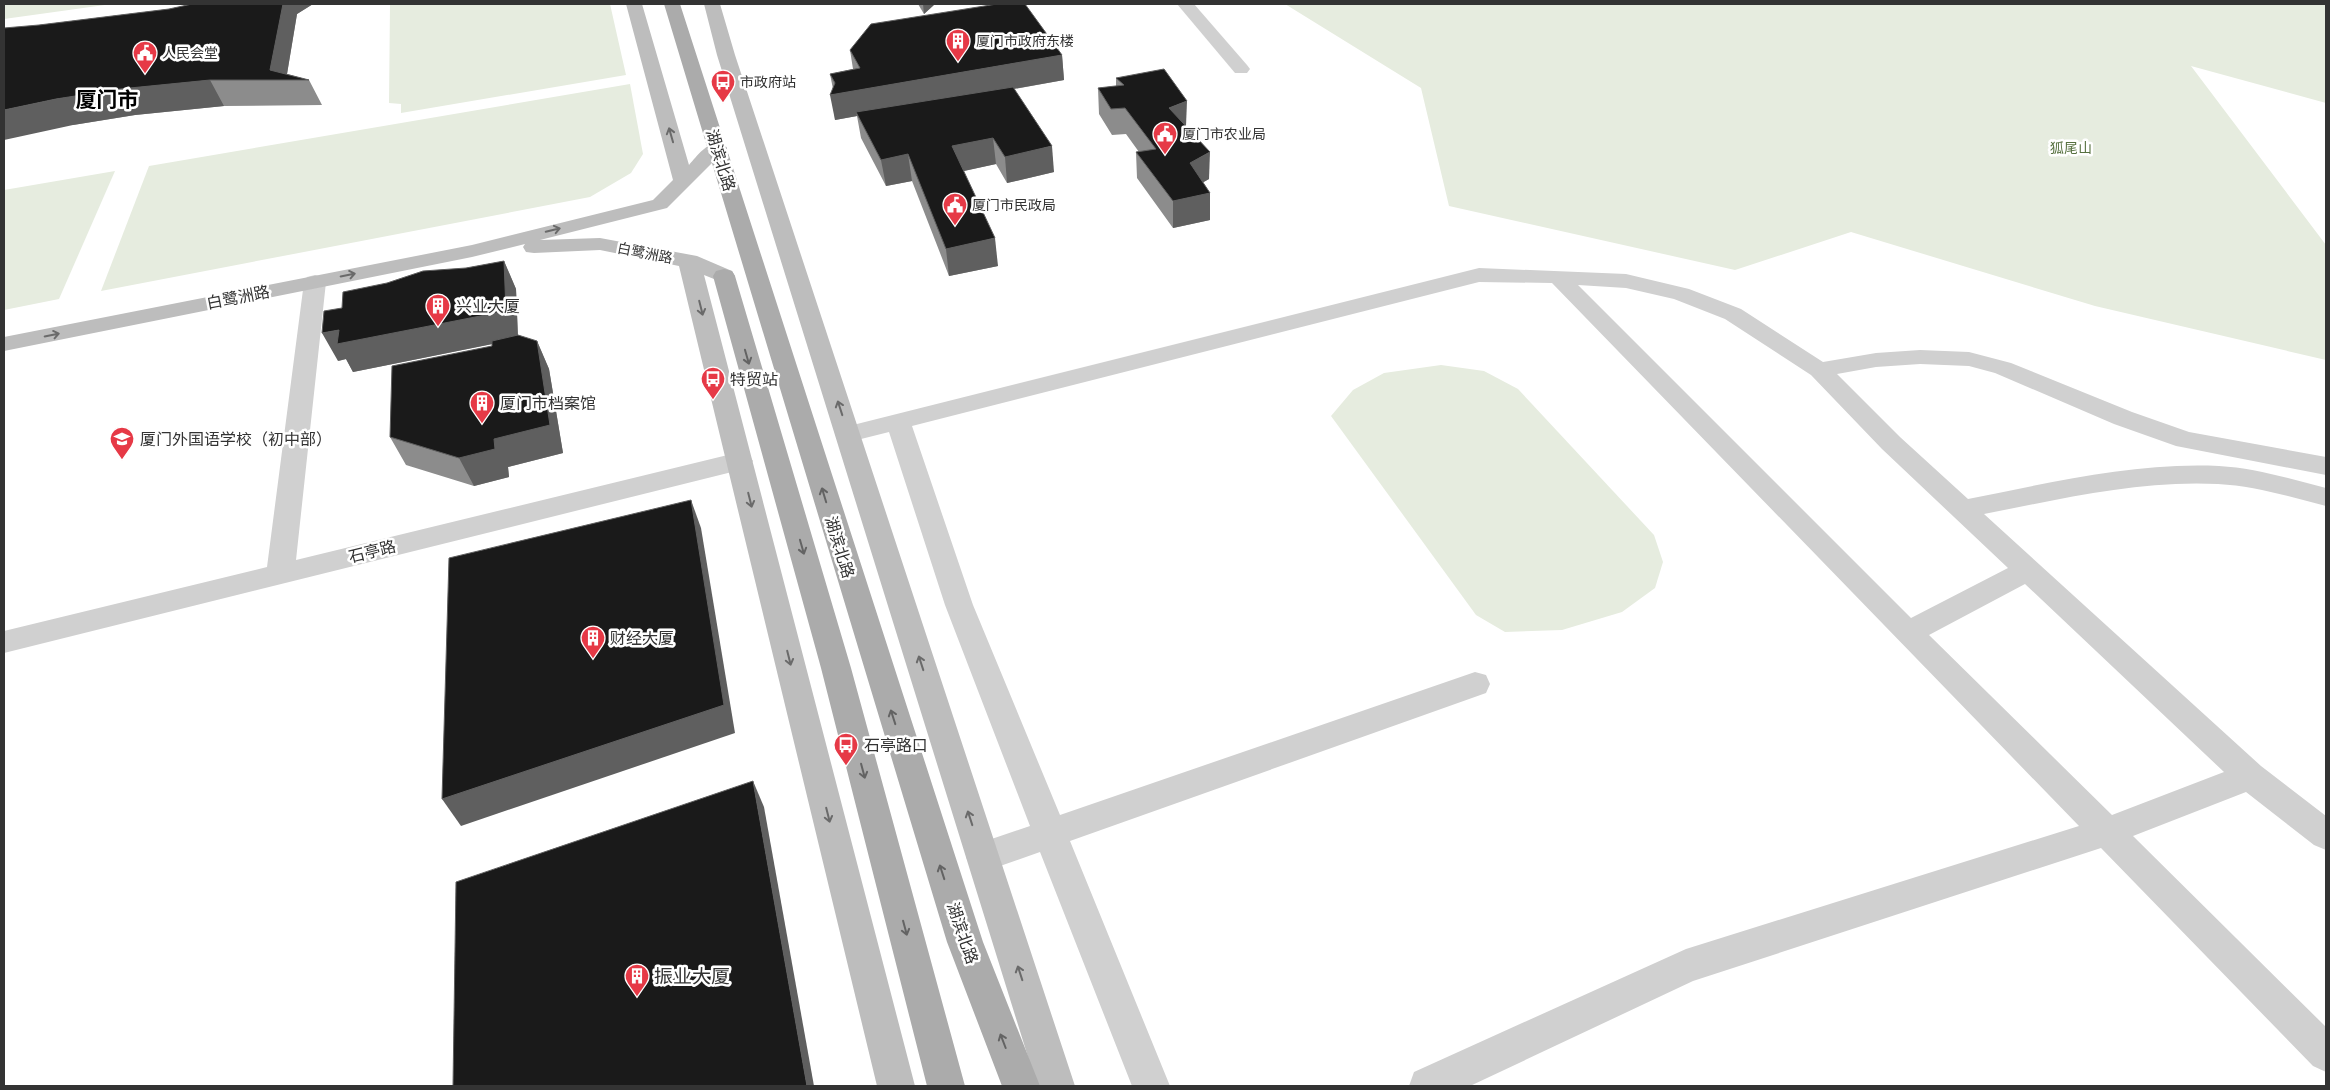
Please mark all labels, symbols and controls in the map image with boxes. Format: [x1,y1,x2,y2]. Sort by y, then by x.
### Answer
building icon: 厦门市政府东楼 [945,28,971,62]
place label: 厦门市政府东楼 [976,32,1074,49]
public building icon: 人民会堂 [132,40,158,74]
place label: 人民会堂 [162,44,218,61]
bus stop icon: 市政府站 [710,69,736,103]
place label: 市政府站 [740,73,796,90]
district label: 厦门市 [76,86,139,111]
public building icon: 厦门市农业局 [1152,121,1178,155]
place label: 厦门市农业局 [1182,125,1266,142]
street label: 湖滨北路 [703,126,740,193]
one-way arrow [666,128,675,144]
park label: 狐尾山 [2050,139,2092,156]
public building icon: 厦门市民政局 [942,192,968,226]
place label: 厦门市民政局 [972,196,1056,213]
one-way arrow [545,225,561,234]
street label: 白鹭洲路 [616,239,674,266]
one-way arrow [340,270,356,280]
street label: 白鹭洲路 [205,281,271,312]
building icon: 兴业大厦 [425,293,451,327]
place label: 兴业大厦 [456,296,520,315]
one-way arrow [697,300,707,316]
one-way arrow [43,329,59,339]
one-way arrow [743,349,753,365]
bus stop icon: 特贸站 [700,366,726,400]
place label: 特贸站 [730,369,778,388]
building icon: 厦门市档案馆 [469,390,495,424]
place label: 厦门市档案馆 [500,393,596,412]
one-way arrow [835,401,845,417]
school or university icon: 厦门外国语学校（初中部） [109,426,135,460]
place label: 厦门外国语学校（初中部） [140,429,332,448]
one-way arrow [819,487,829,503]
one-way arrow [746,491,755,507]
street label: 湖滨北路 [822,513,859,580]
street label: 石亭路 [346,535,397,566]
one-way arrow [797,538,807,554]
building icon: 财经大厦 [580,625,606,659]
place label: 财经大厦 [610,628,674,647]
one-way arrow [785,649,794,665]
one-way arrow [916,656,926,672]
one-way arrow [888,709,897,725]
bus stop icon: 石亭路口 [833,732,859,766]
place label: 石亭路口 [864,735,928,754]
one-way arrow [859,763,869,779]
one-way arrow [824,807,834,823]
one-way arrow [965,811,975,827]
one-way arrow [937,864,947,880]
street label: 湖滨北路 [944,899,983,966]
one-way arrow [900,920,910,936]
building icon: 振业大厦 [624,963,650,997]
place label: 振业大厦 [654,964,730,987]
one-way arrow [1014,965,1024,981]
one-way arrow [998,1034,1007,1049]

